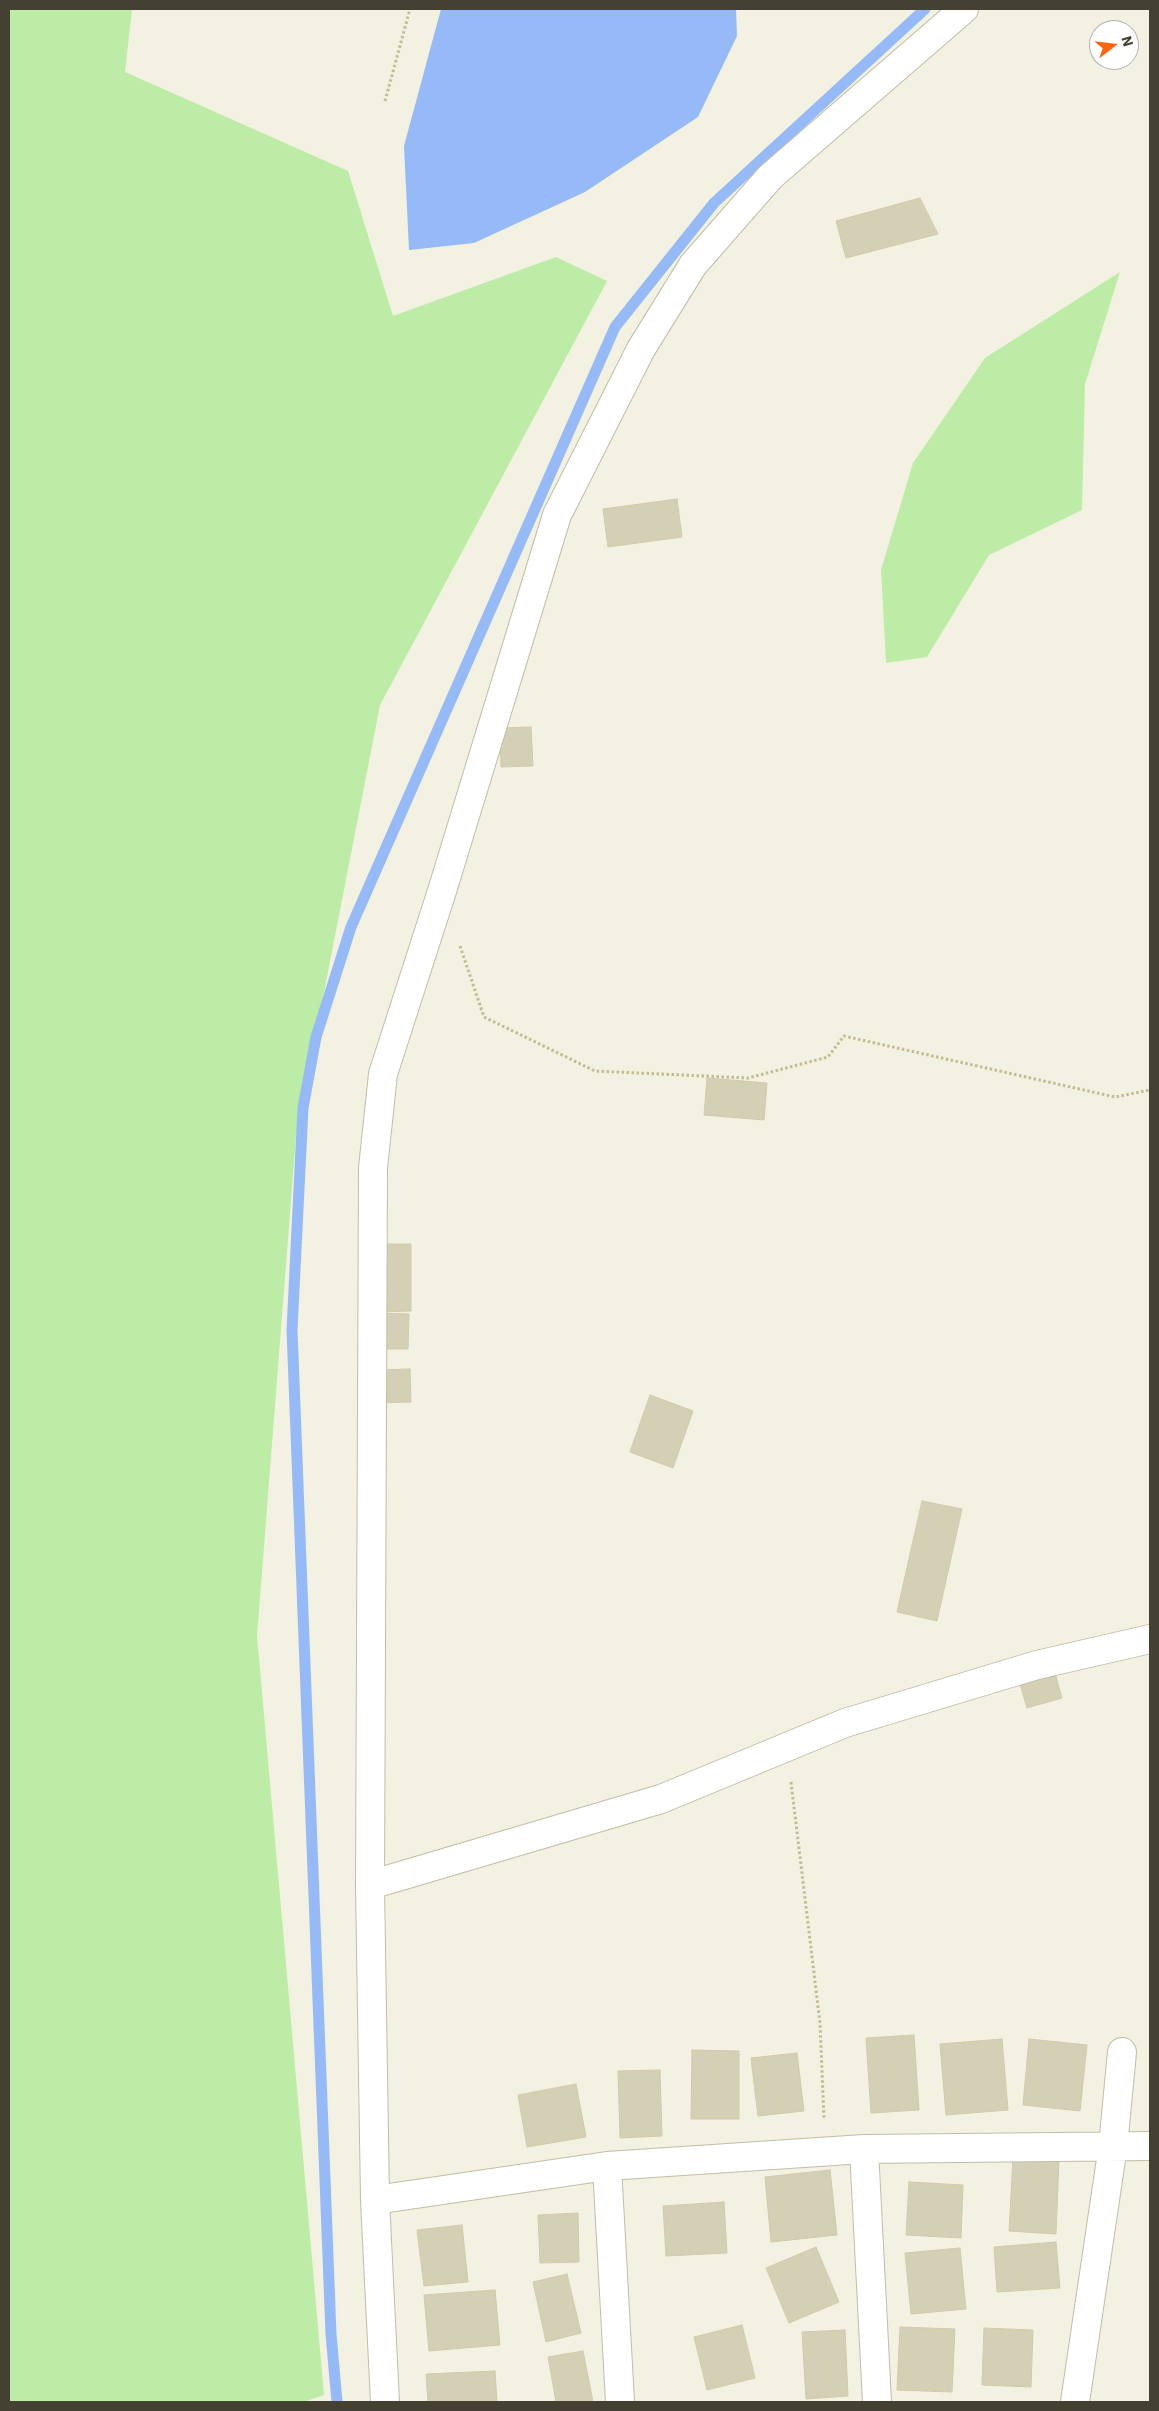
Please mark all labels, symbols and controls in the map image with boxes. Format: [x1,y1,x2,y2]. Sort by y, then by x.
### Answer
north arrow [1089,20,1139,70]
text: N [1117,34,1138,48]

